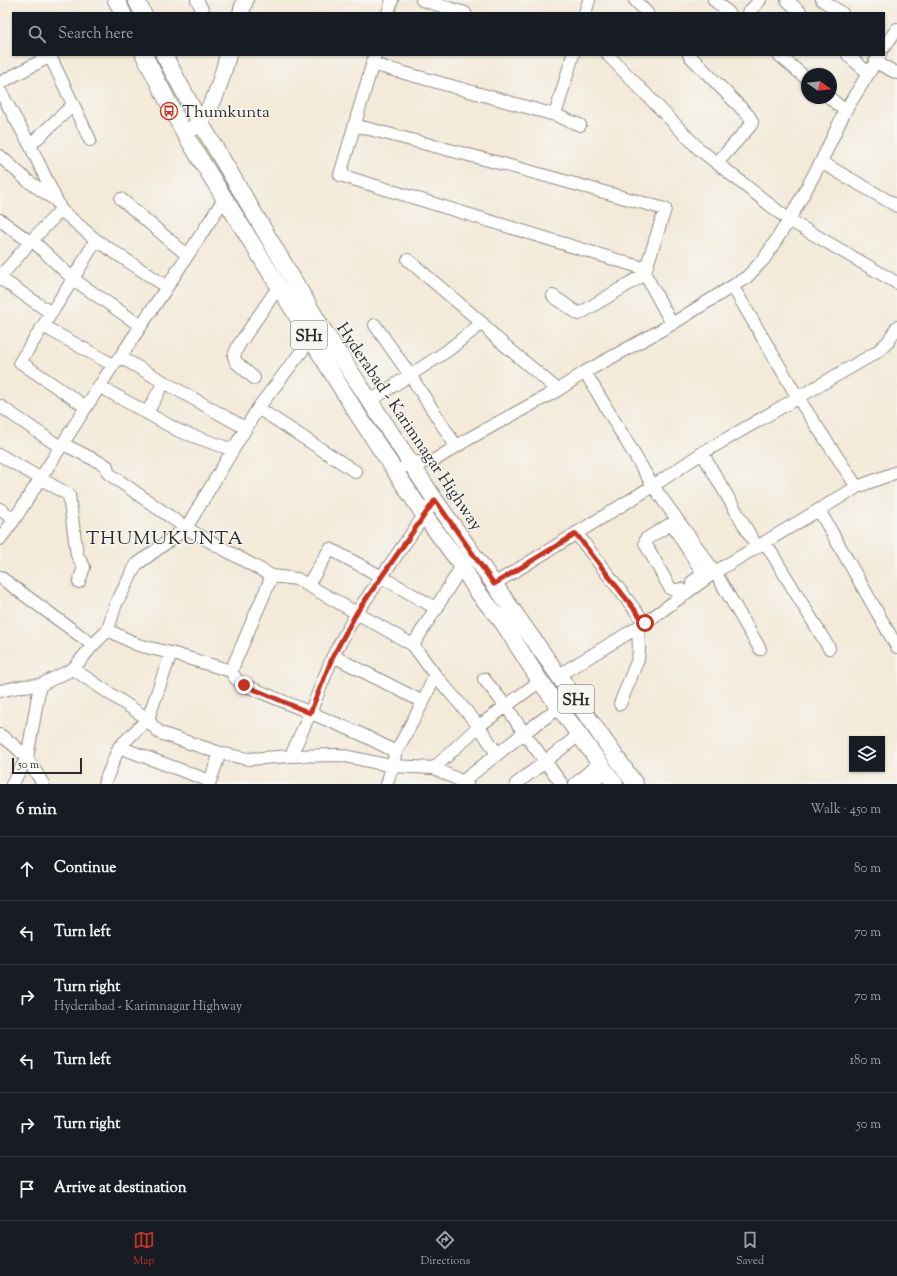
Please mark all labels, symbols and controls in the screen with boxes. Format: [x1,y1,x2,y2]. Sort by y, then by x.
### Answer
search box [12,12,885,56]
icon: search [26,23,48,45]
text: Search here [58,24,133,45]
north arrow [801,68,837,104]
bus stop icon: Thumkunta [159,101,179,121]
place label: Thumkunta [182,101,270,125]
street label: Hyderabad - Karimnagar Highway [330,318,487,536]
road number: SH1 [291,321,327,349]
district label: THUMUKUNTA [86,526,244,553]
route start [636,614,654,632]
route end [235,676,253,694]
road number: SH1 [558,685,594,713]
map controls [849,736,885,772]
button: layers [849,736,885,772]
scale bar [12,756,82,775]
text: 50 m [18,757,39,773]
text: 6 min [16,798,57,822]
text: Walk · 450 m [810,801,881,819]
icon: ahead [16,858,38,880]
text: Continue [54,858,116,879]
text: 80 m [854,860,881,878]
icon: left [16,922,38,944]
text: Turn left [54,922,111,943]
text: 70 m [854,924,881,942]
text: Turn right [54,977,120,998]
icon: right [16,986,38,1008]
text: 70 m [854,988,881,1006]
text: Hyderabad - Karimnagar Highway [54,998,242,1016]
icon: left [16,1050,38,1072]
text: Turn left [54,1050,111,1071]
text: 180 m [850,1052,881,1070]
icon: right [16,1114,38,1136]
text: Turn right [54,1114,120,1135]
text: 50 m [856,1116,881,1134]
icon: arrive [16,1178,38,1200]
text: Arrive at destination [54,1178,187,1199]
tab: Map [133,1229,155,1269]
tab: Directions [421,1229,470,1269]
tab: Saved [736,1229,764,1269]

